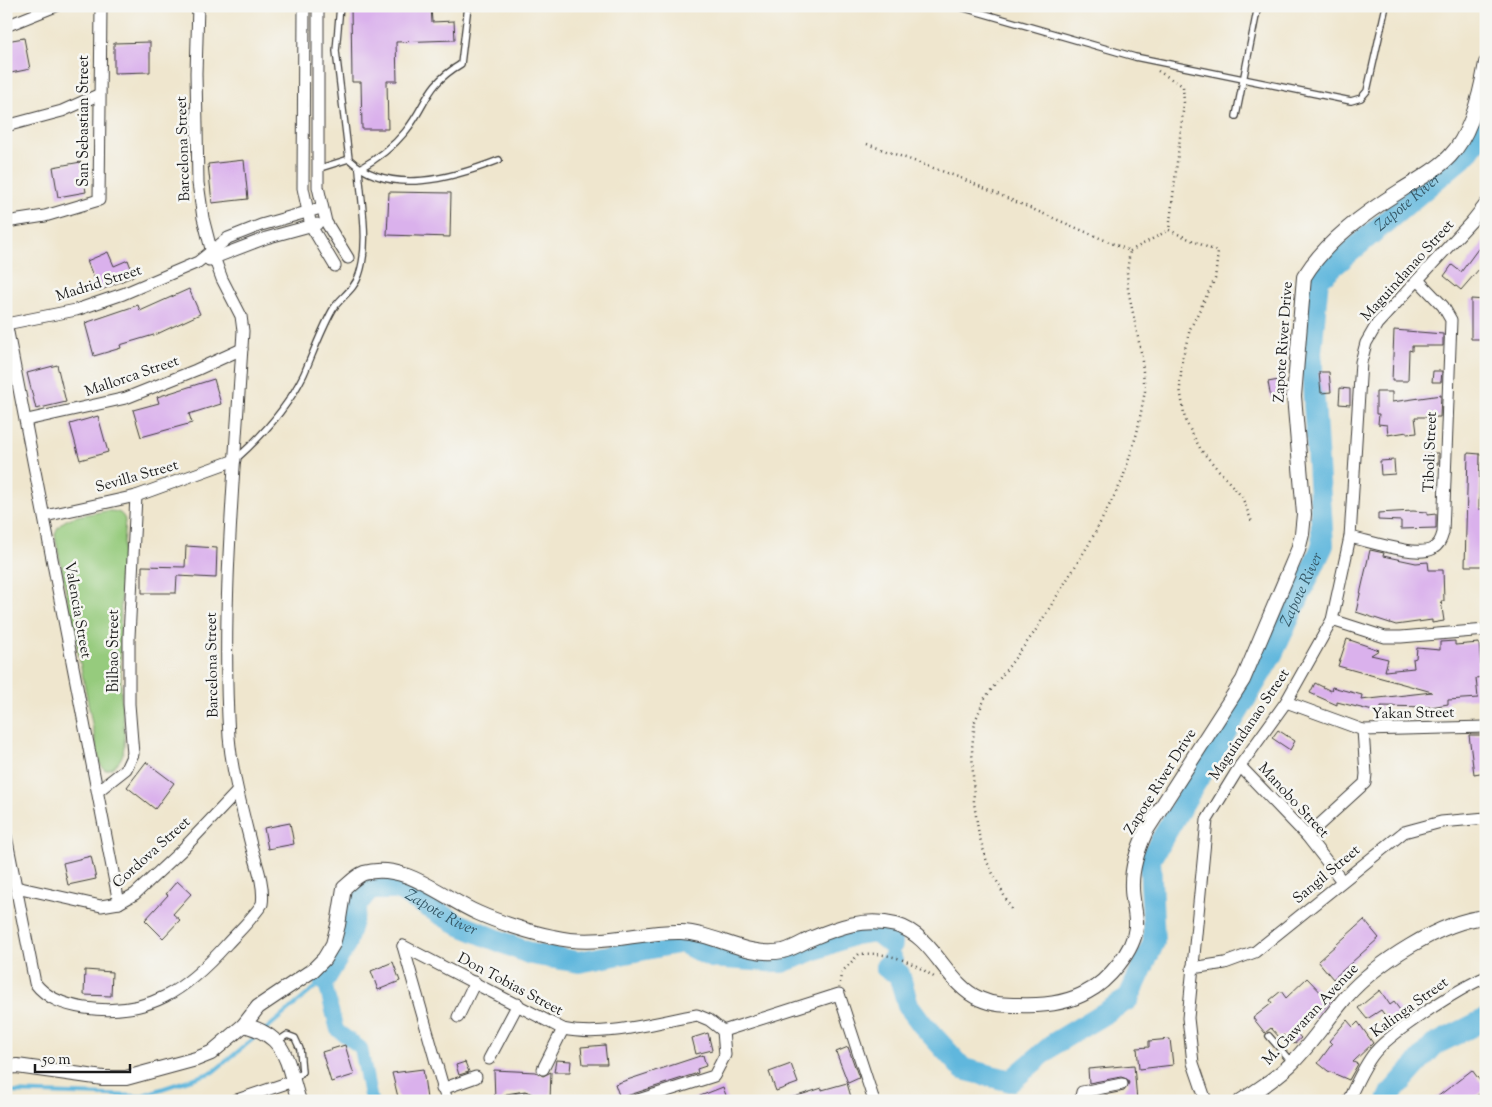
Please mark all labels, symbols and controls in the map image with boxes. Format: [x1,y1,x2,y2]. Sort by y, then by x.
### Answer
street label: San Sebastian Street [74,55,95,187]
street label: Barcelona Street [172,96,196,202]
water label: Zapote River [1370,168,1446,237]
street label: Maguindanao Street [1357,215,1459,327]
street label: Madrid Street [53,260,145,308]
street label: Zapote River Drive [1269,281,1299,403]
street label: Mallorca Street [82,351,182,403]
street label: Tiboli Street [1419,411,1443,493]
street label: Sevilla Street [93,455,181,499]
water label: Zapote River [1275,549,1329,631]
street label: Valencia Street [58,560,96,660]
street label: Bilbao Street [104,609,125,693]
street label: Barcelona Street [202,612,224,718]
street label: Maguindanao Street [1205,665,1295,785]
street label: Yakan Street [1372,703,1454,725]
street label: Zapote River Drive [1120,725,1202,839]
street label: Manobo Street [1253,759,1333,843]
street label: Cordova Street [108,812,196,894]
street label: Sangil Street [1289,841,1365,909]
water label: Zapote River [400,884,481,942]
street label: Don Tobias Street [454,948,566,1022]
street label: M. Gawaran Avenue [1258,959,1364,1071]
street label: Kalinga Street [1367,973,1453,1043]
scale bar [35,1042,130,1074]
text: 50 m [41,1050,71,1071]

